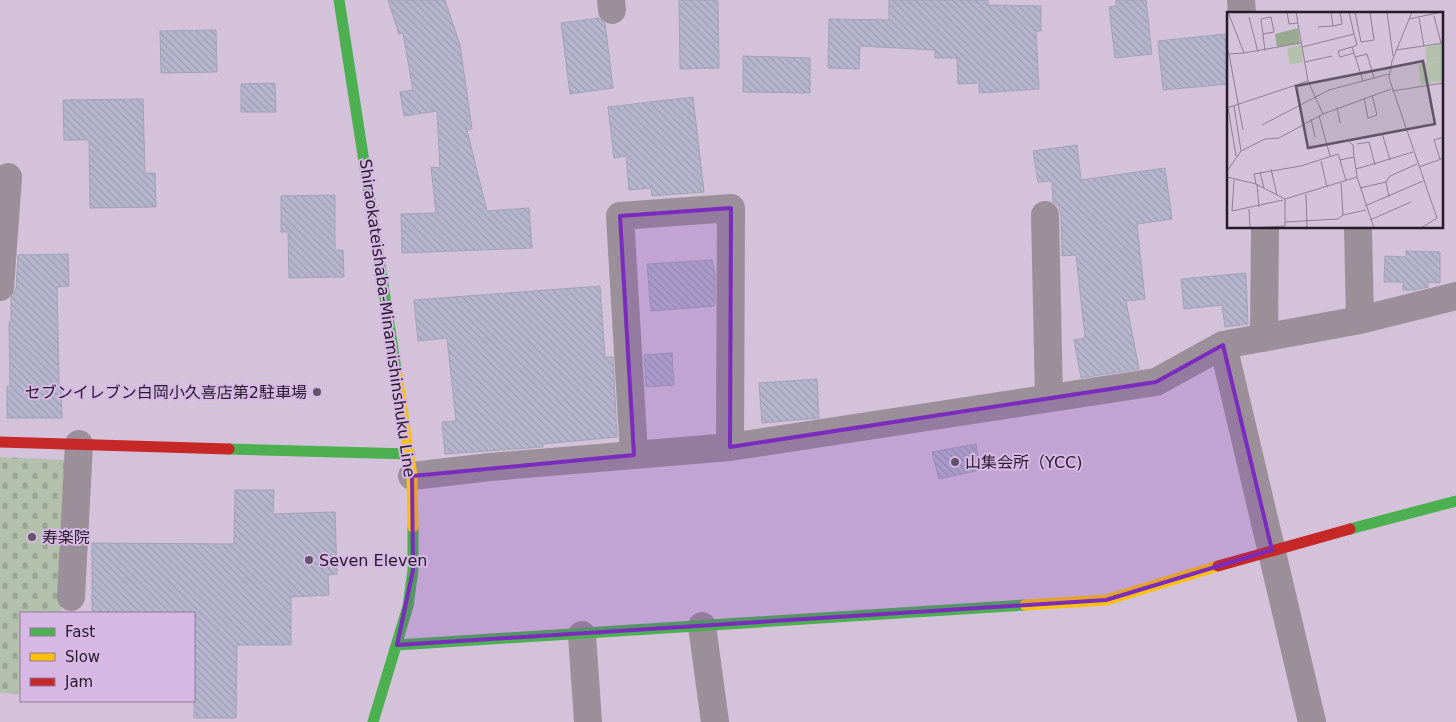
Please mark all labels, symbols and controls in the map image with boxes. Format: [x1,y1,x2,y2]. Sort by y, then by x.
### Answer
inset map [1227,12,1444,229]
street label: Shiraokateishaba-Minamishinshuku Line [356,158,419,479]
place label: セブンイレブン白岡小久喜店第2駐車場 [25,383,307,402]
marker: セブンイレブン白岡小久喜店第2駐車場 [311,386,323,398]
place label: 山集会所（YCC) [965,453,1083,472]
marker: 山集会所（YCC) [949,456,961,468]
place label: 寿楽院 [42,528,90,547]
marker: 寿楽院 [26,531,38,543]
place label: Seven Eleven [319,551,427,570]
marker: Seven Eleven [303,554,315,566]
legend [20,612,195,702]
text: Fast [65,623,95,641]
text: Slow [65,648,100,666]
text: Jam [64,673,93,691]

